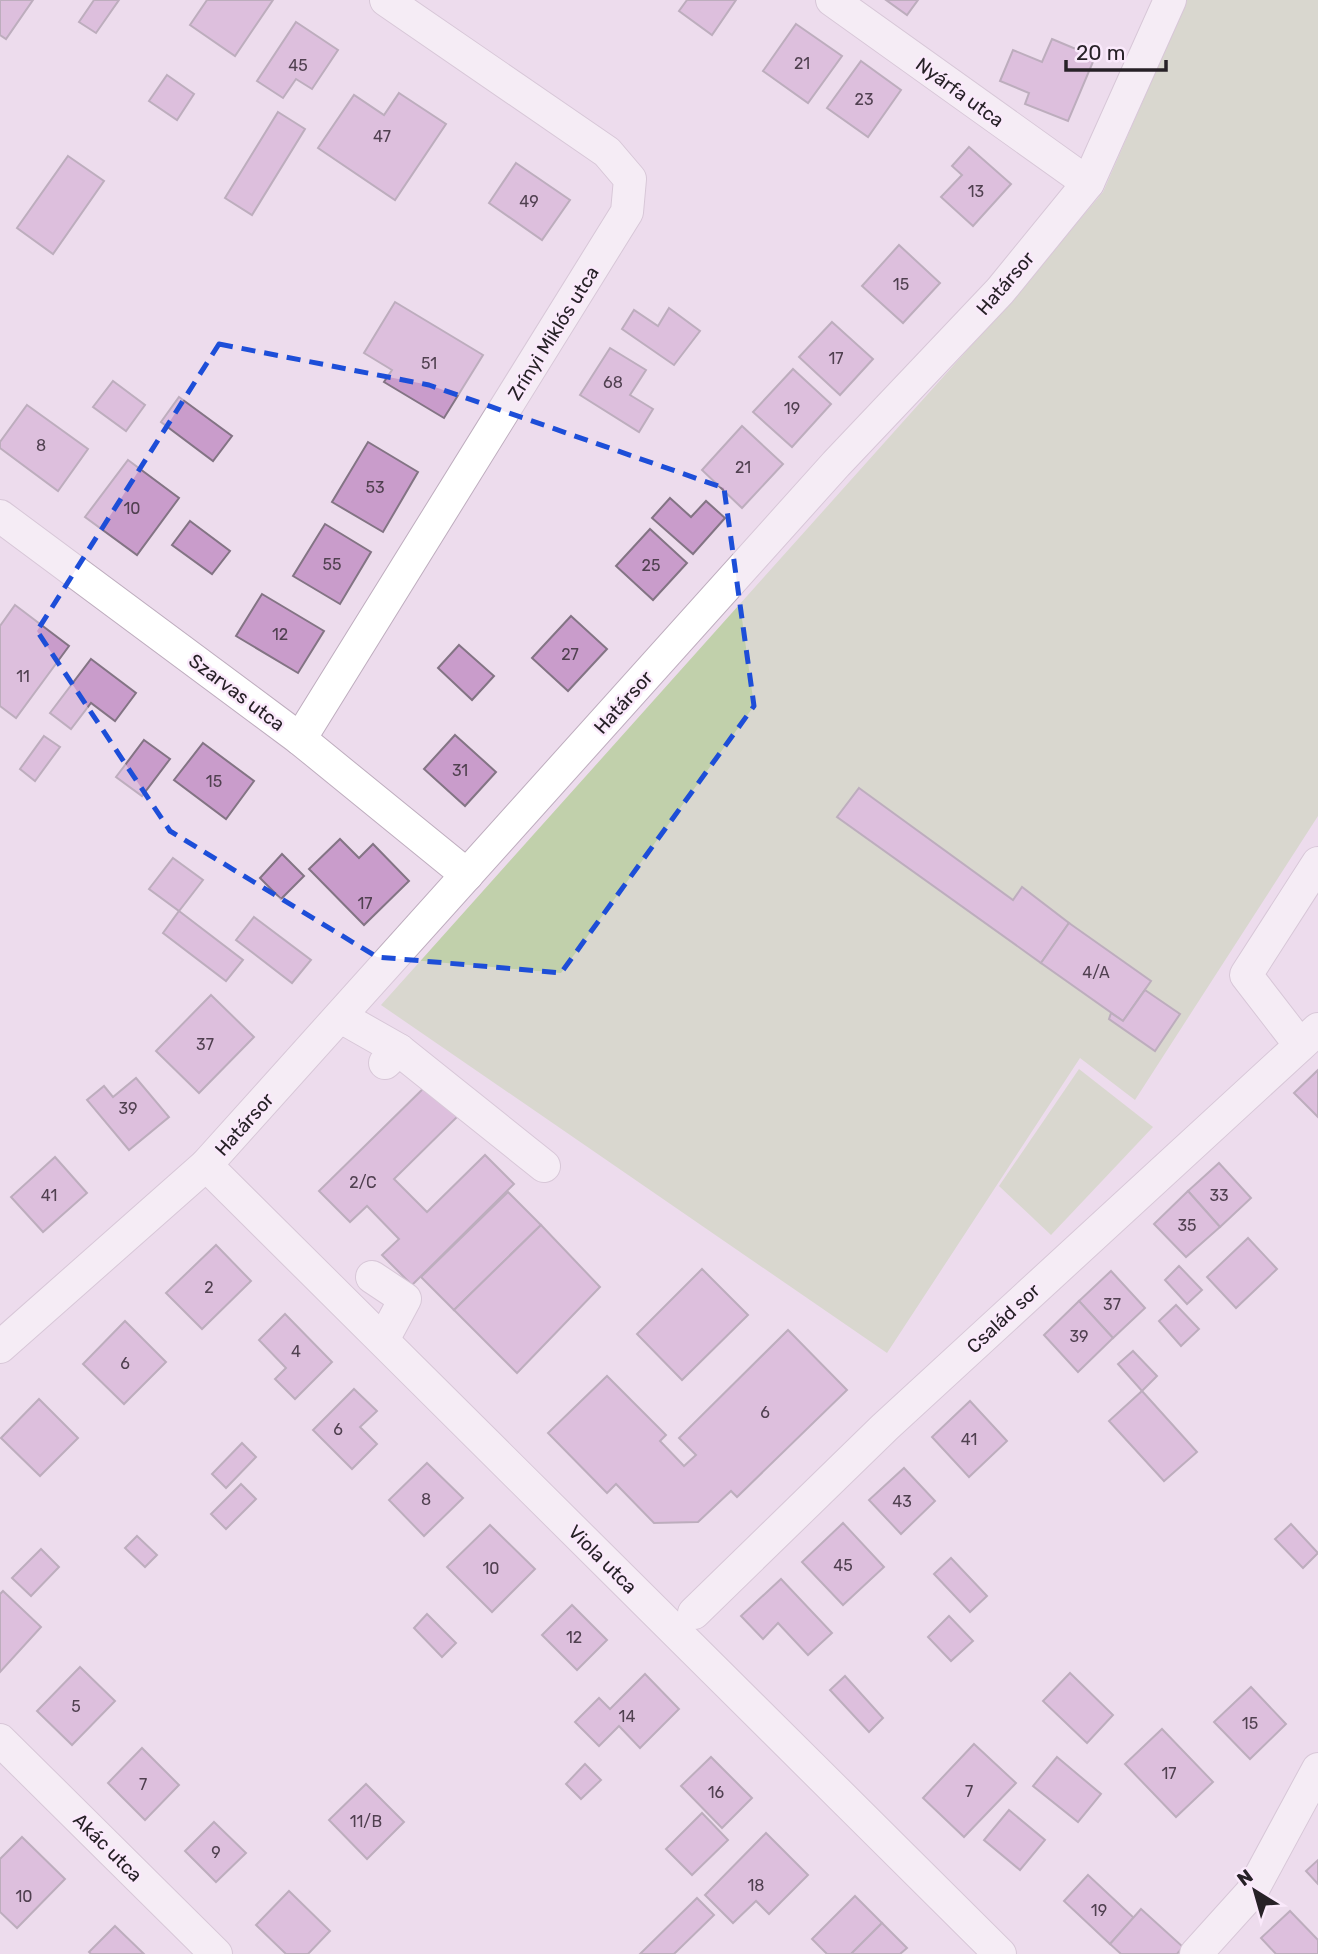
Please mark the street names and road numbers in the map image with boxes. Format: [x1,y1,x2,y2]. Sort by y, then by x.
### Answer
street label: Nyárfa utca [911,53,1008,132]
street label: Határsor [971,246,1040,320]
street label: Zrínyi Miklós utca [503,262,604,404]
street label: Szarvas utca [184,649,289,736]
street label: Határsor [589,665,658,739]
street label: Határsor [210,1087,279,1161]
street label: Család sor [962,1278,1045,1358]
street label: Viola utca [564,1520,642,1598]
street label: Akác utca [68,1808,147,1887]

